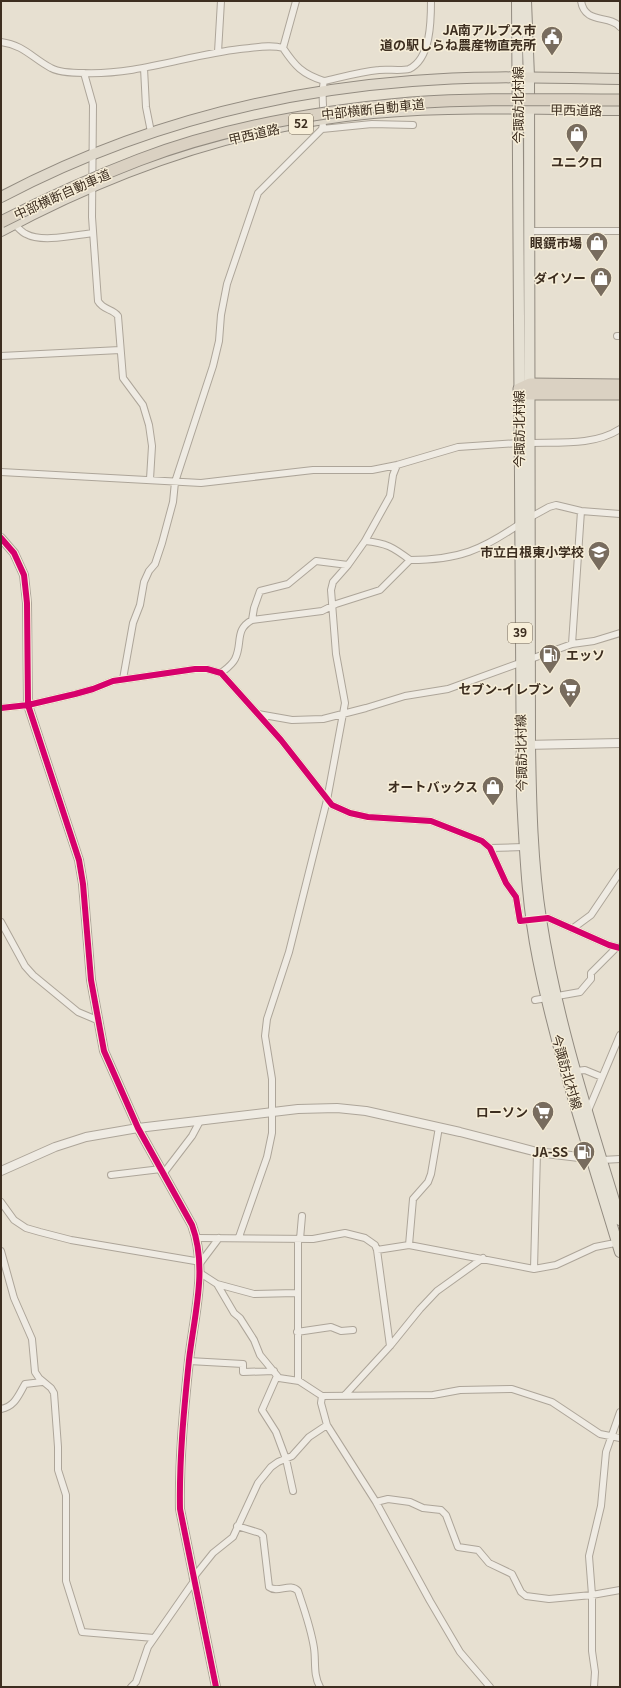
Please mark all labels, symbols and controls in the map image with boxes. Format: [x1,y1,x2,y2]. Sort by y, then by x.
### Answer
place label: JA南アルプス市 道の駅しらね農産物直売所 [380,20,536,54]
public building icon: JA南アルプス市 道の駅しらね農産物直売所 [539,24,565,57]
street label: 今諏訪北村線 [508,66,527,144]
street label: 中部横断自動車道 [320,94,426,123]
street label: 甲西道路 [550,100,602,119]
road number: 52 [289,114,313,134]
street label: 甲西道路 [226,118,281,149]
shop icon: ユニクロ [564,121,590,154]
place label: ユニクロ [551,152,603,171]
street label: 中部横断自動車道 [10,164,113,223]
shop icon: 眼鏡市場 [584,230,610,263]
place label: 眼鏡市場 [530,233,582,252]
shop icon: ダイソー [588,265,614,298]
place label: ダイソー [534,268,586,287]
street label: 今諏訪北村線 [509,390,528,468]
school or university icon: 市立白根東小学校 [586,539,612,572]
place label: 市立白根東小学校 [480,542,584,561]
road number: 39 [508,623,532,643]
fuel station icon: エッソ [537,642,563,675]
place label: エッソ [566,645,605,664]
supermarket icon: セブン-イレブン [557,676,583,709]
place label: セブン-イレブン [458,679,554,698]
street label: 今諏訪北村線 [510,714,531,792]
shop icon: オートバックス [480,774,506,807]
place label: オートバックス [387,777,478,796]
street label: 今諏訪北村線 [548,1032,587,1112]
supermarket icon: ローソン [530,1099,556,1132]
place label: ローソン [476,1102,528,1121]
fuel station icon: JA-SS [571,1139,597,1172]
place label: JA-SS [532,1142,568,1161]

